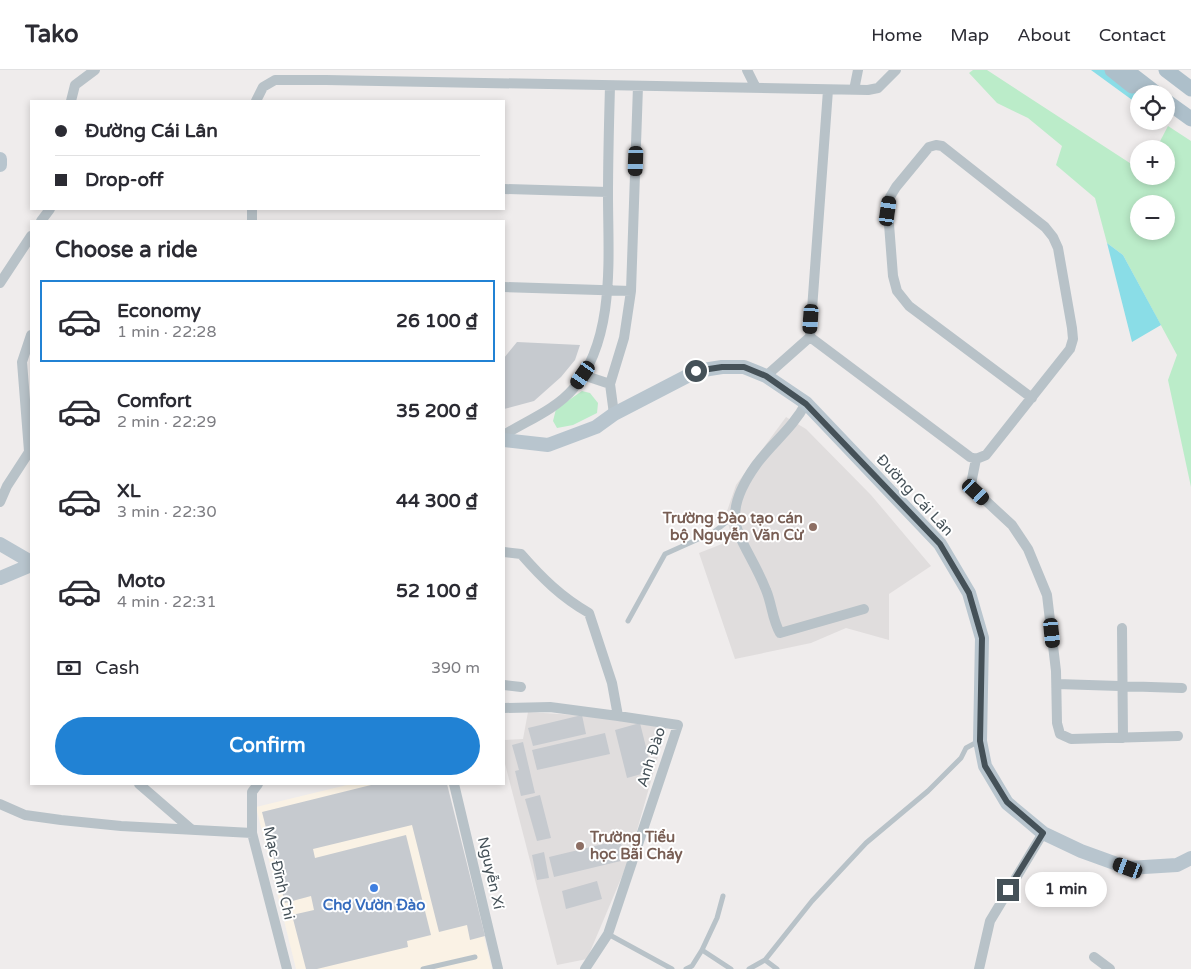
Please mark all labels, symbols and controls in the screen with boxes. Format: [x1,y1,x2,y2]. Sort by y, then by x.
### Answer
text: Tako [25,20,79,49]
text: Home [871,24,922,46]
text: Map [950,24,989,46]
text: About [1017,24,1071,46]
text: Contact [1099,24,1166,46]
map controls [1130,85,1175,240]
button: locate [1130,85,1175,130]
text: Đường Cái Lân [85,120,218,142]
button: + [1130,140,1175,185]
car [627,146,644,176]
text: Drop-off [85,169,164,191]
car [878,195,897,227]
button: − [1130,195,1175,240]
text: Choose a ride [55,237,198,263]
icon: car [57,299,102,344]
text: Economy [117,300,201,322]
car [802,304,819,334]
text: 26 100 ₫ [396,310,478,332]
text: 1 min · 22:28 [117,322,216,342]
car [568,358,597,392]
route start [685,360,707,382]
icon: car [57,389,102,434]
text: Comfort [117,390,191,412]
text: 35 200 ₫ [396,400,478,422]
text: 2 min · 22:29 [117,412,216,432]
street label: Đường Cái Lân [873,451,957,539]
car [959,476,992,508]
icon: car [57,479,102,524]
text: XL [117,480,141,502]
text: 44 300 ₫ [396,490,478,512]
text: 3 min · 22:30 [117,502,216,522]
place label: Trường Đào tạo cán bộ Nguyễn Văn Cừ [662,509,805,545]
marker: Trường Đào tạo cán bộ Nguyễn Văn Cừ [807,521,819,533]
icon: car [57,569,102,614]
text: Moto [117,570,165,592]
text: 52 100 ₫ [396,580,478,602]
text: 4 min · 22:31 [117,592,216,612]
car [1042,617,1061,649]
icon: cash [55,654,83,682]
text: Cash [95,657,140,679]
text: 390 m [431,658,480,678]
button: Confirm [55,717,480,775]
street label: Anh Đào [633,725,669,789]
street label: Mạc Đĩnh Chi [260,825,298,921]
place label: Trường Tiểu học Bãi Cháy [589,828,683,864]
street label: Nguyễn Xí [474,835,508,911]
marker: Trường Tiểu học Bãi Cháy [574,840,586,852]
car [1111,856,1144,880]
callout: 1 min [1026,872,1108,908]
route end [997,879,1019,901]
text: 1 min [1045,879,1087,899]
marker: Chợ Vườn Đào [368,882,380,894]
place label: Chợ Vườn Đào [323,896,425,914]

